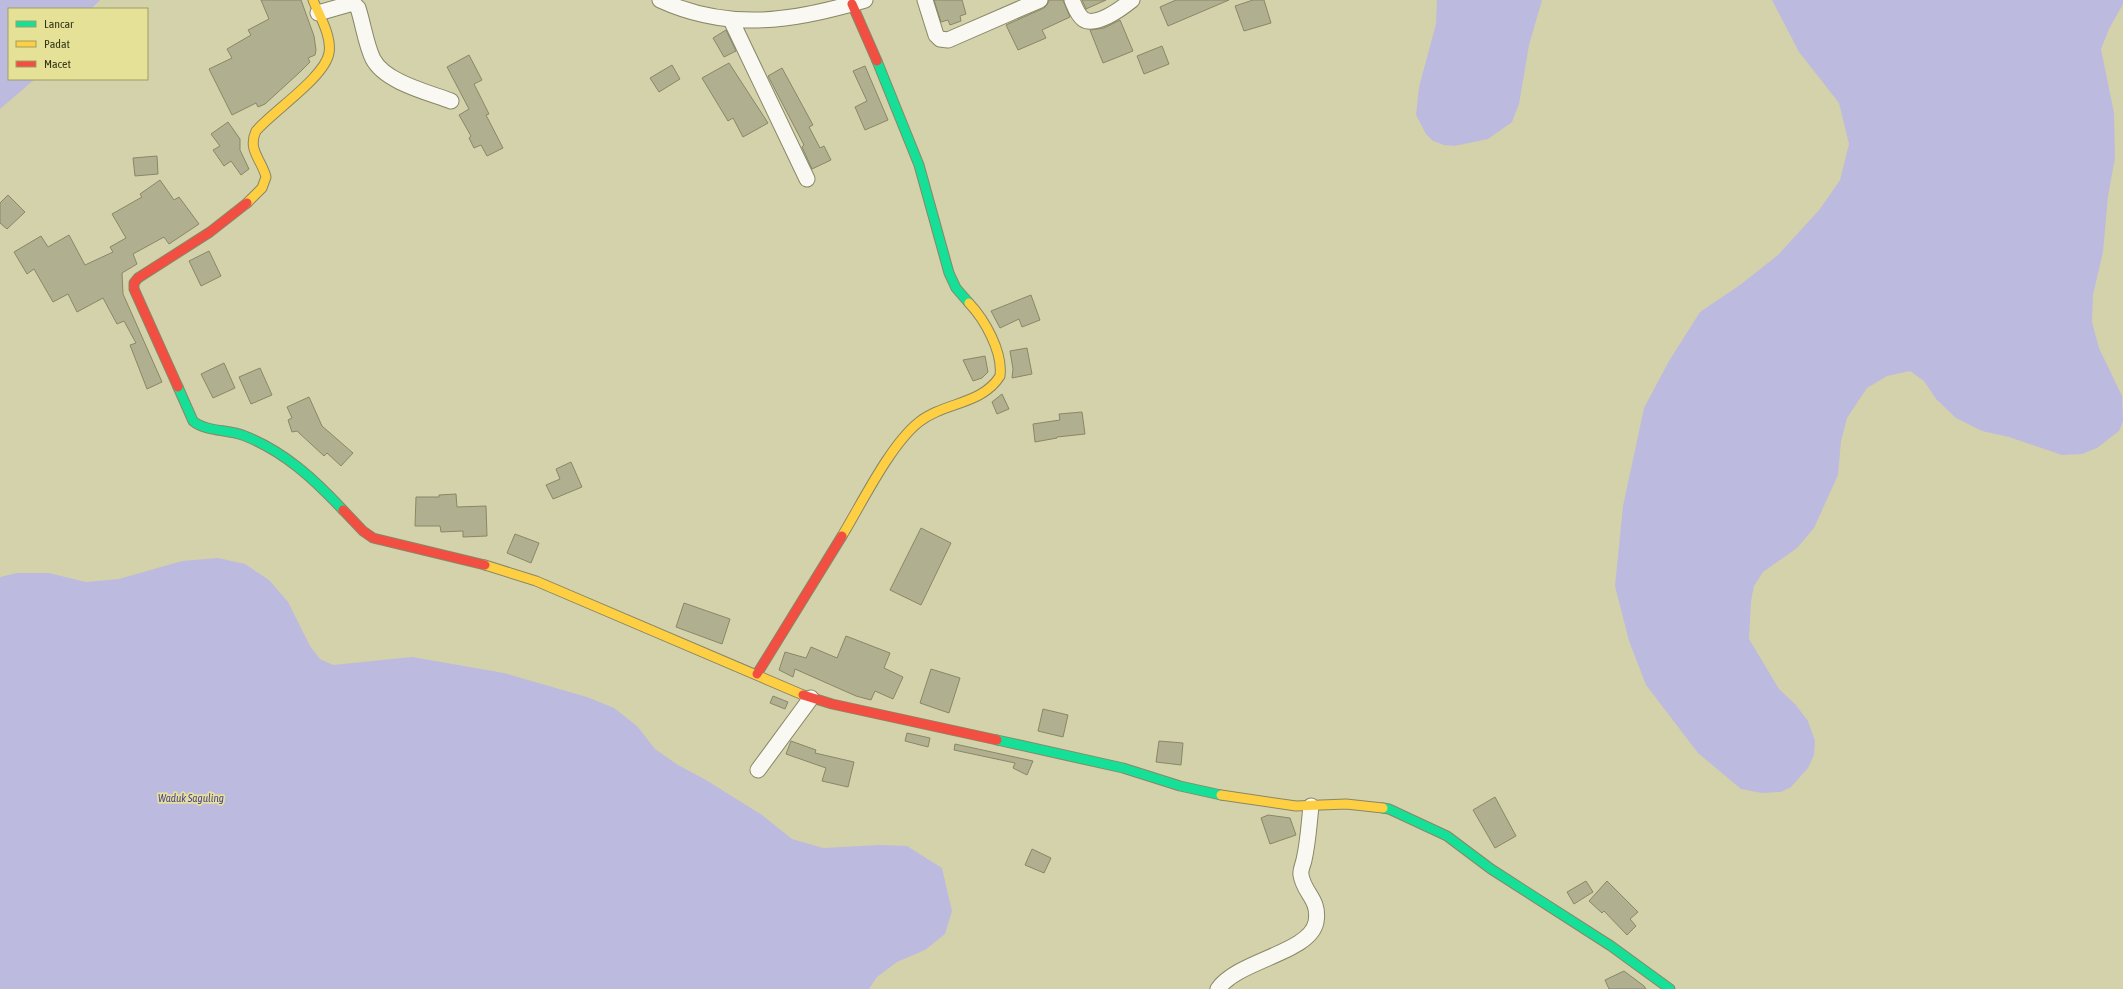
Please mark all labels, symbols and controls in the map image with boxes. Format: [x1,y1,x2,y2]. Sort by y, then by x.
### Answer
legend [8,8,148,80]
text: Lancar [44,17,74,31]
text: Padat [44,37,70,51]
text: Macet [44,57,72,71]
water label: Waduk Saguling [158,792,224,804]

